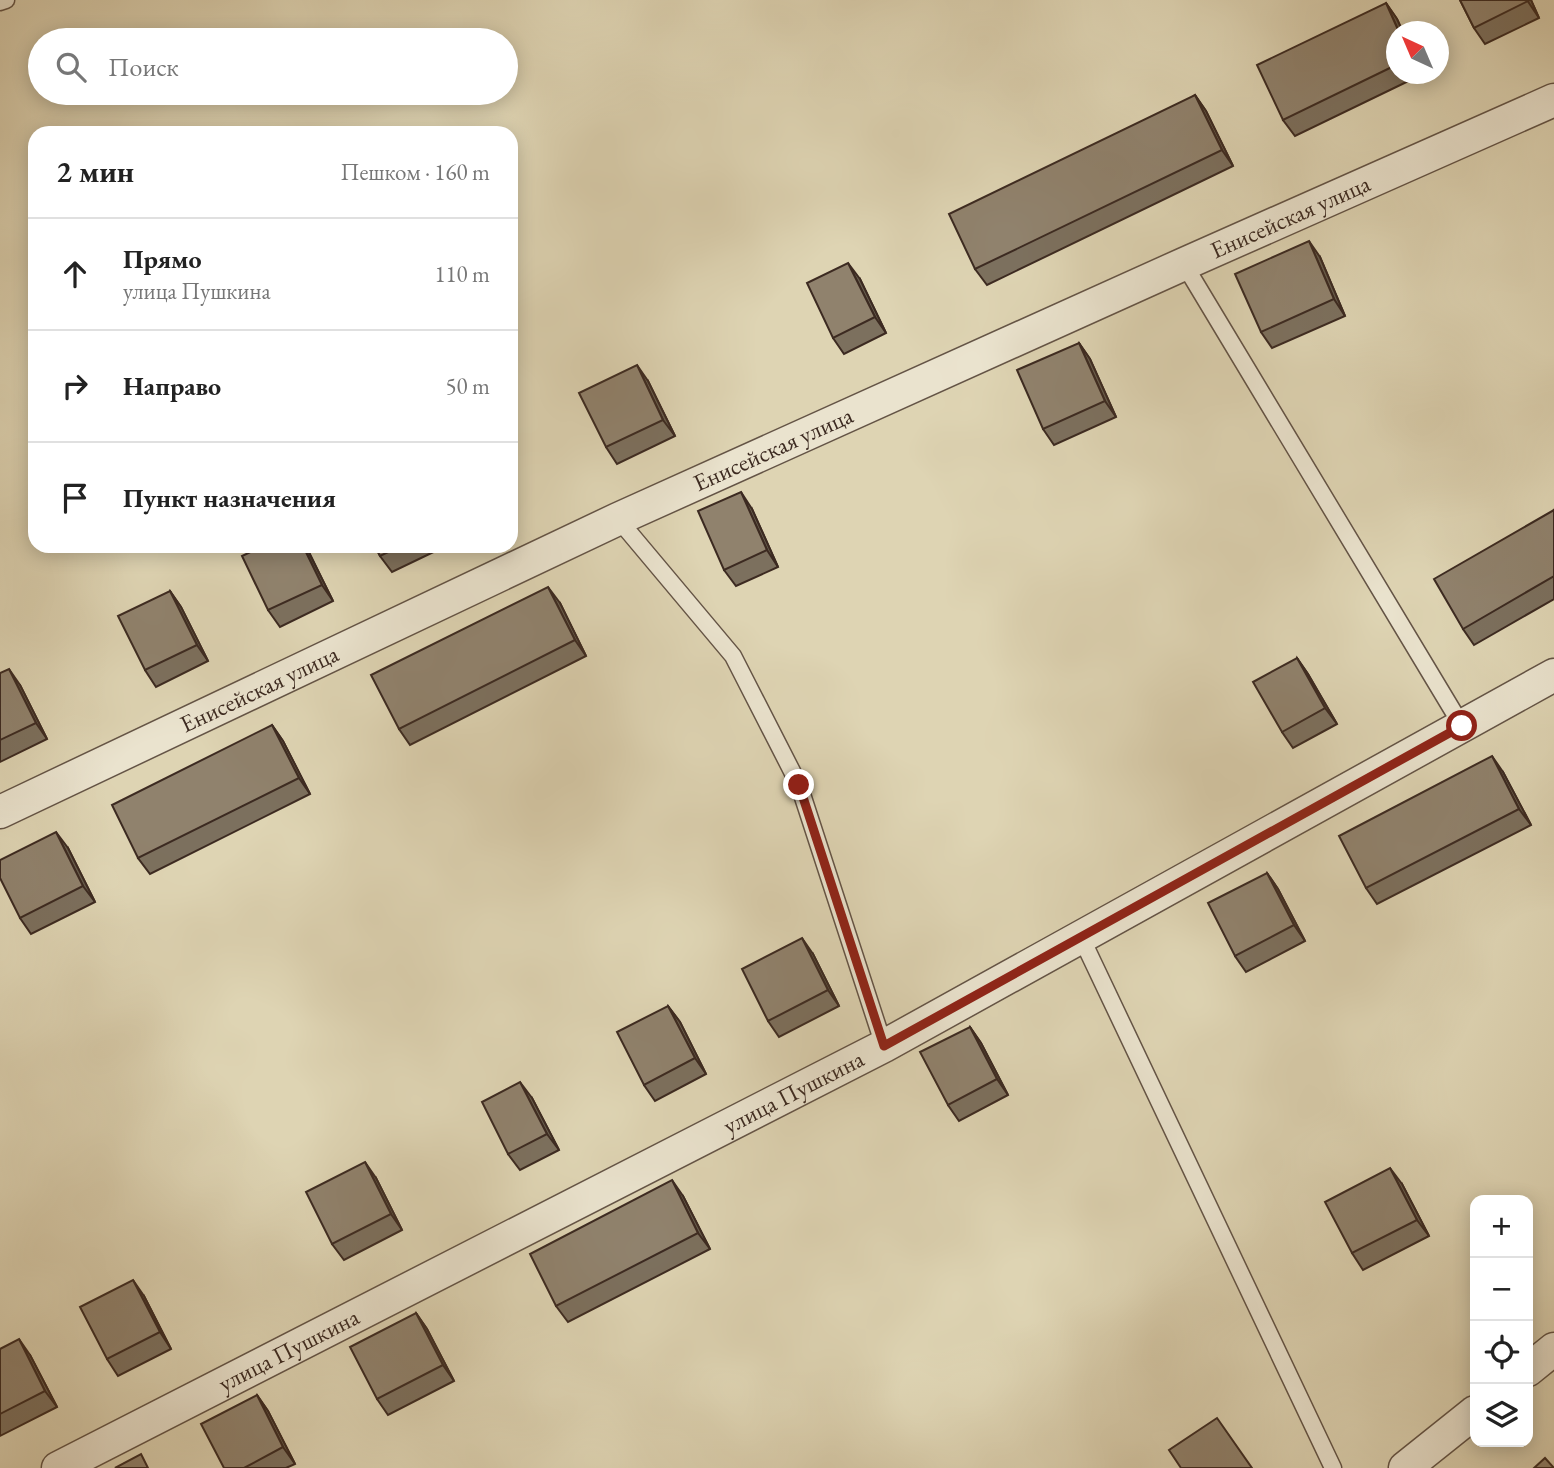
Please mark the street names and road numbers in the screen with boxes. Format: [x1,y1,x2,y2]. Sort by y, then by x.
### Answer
street label: Енисейская улица [1205,167,1375,265]
street label: Енисейская улица [688,399,858,498]
street label: Енисейская улица [175,638,344,739]
street label: улица Пушкина [718,1043,869,1141]
street label: улица Пушкина [213,1301,364,1399]

